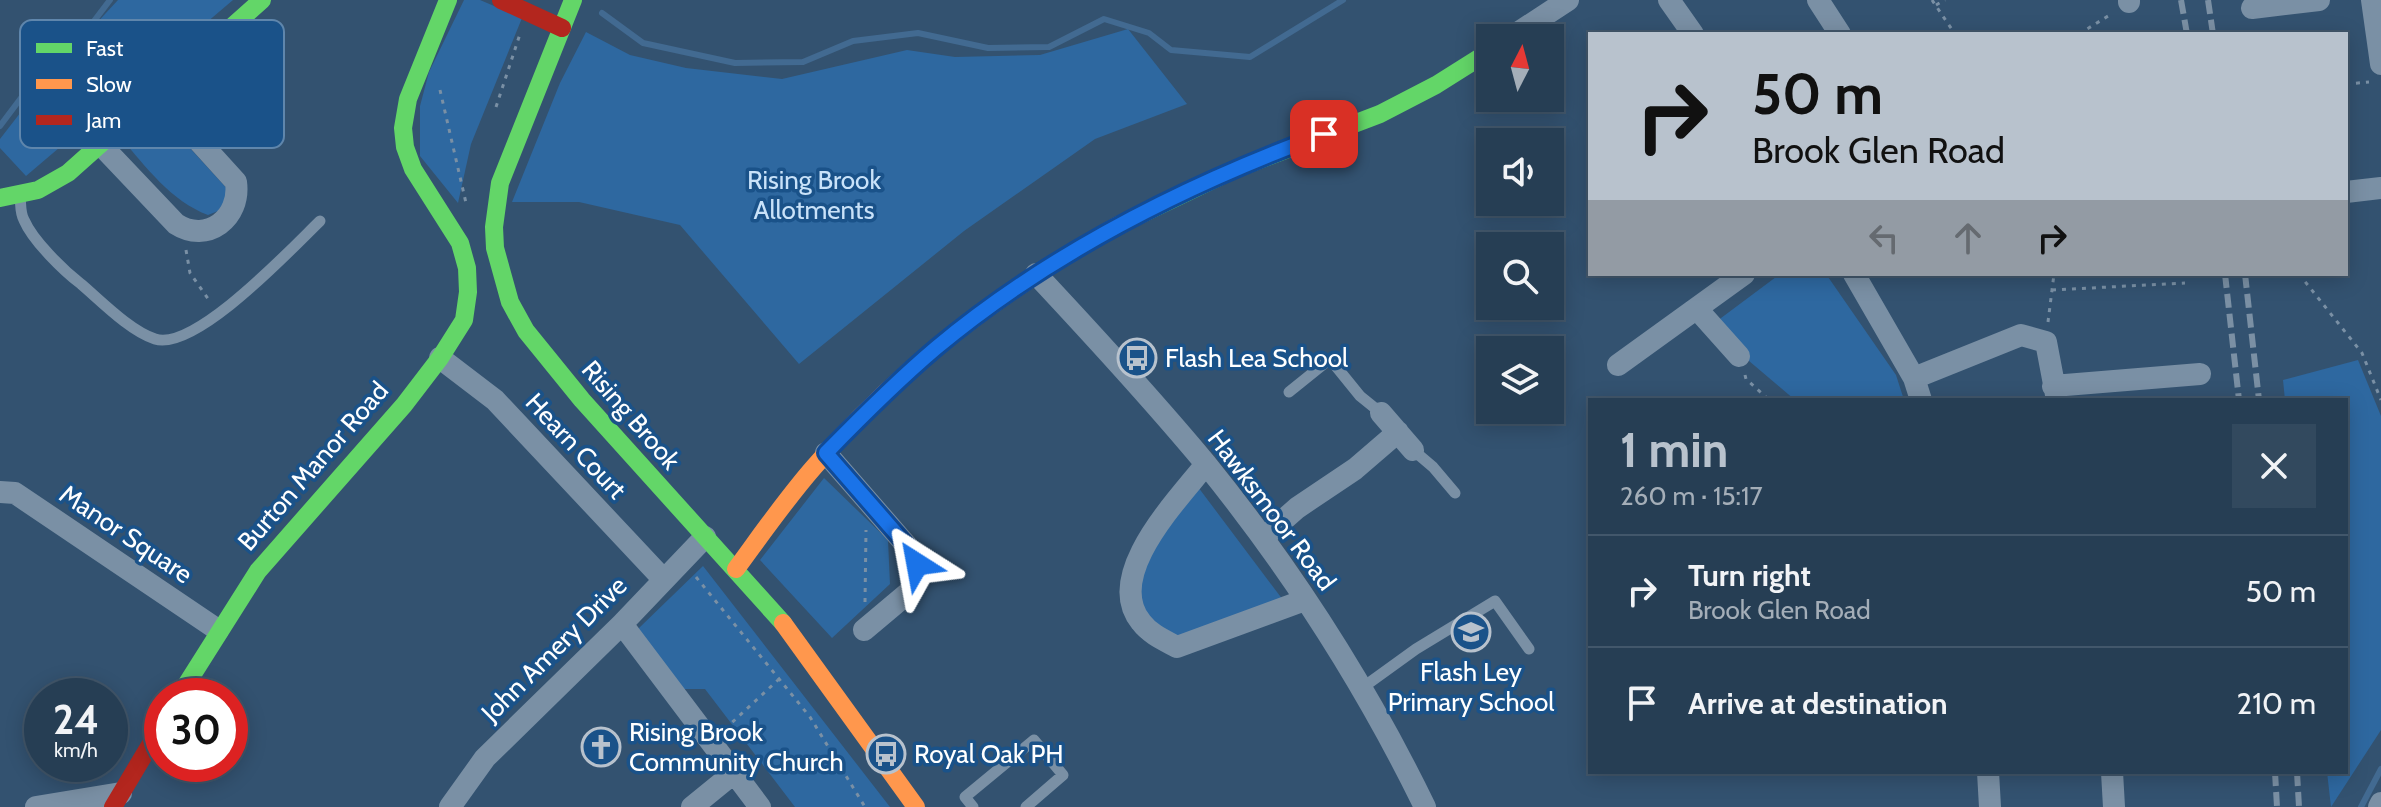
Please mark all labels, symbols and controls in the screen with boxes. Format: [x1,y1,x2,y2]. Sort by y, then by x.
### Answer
legend [20,20,284,148]
north arrow [1476,24,1564,112]
map controls [1476,24,1564,424]
text: Fast [86,35,124,62]
text: 50 m [1752,60,1883,128]
icon: right [1620,64,1724,168]
text: Slow [86,71,132,98]
pin [1290,100,1358,168]
text: Jam [85,107,121,134]
icon: arrive [1302,112,1346,156]
button: sound [1476,128,1564,216]
text: Brook Glen Road [1752,128,2005,172]
park label: Rising Brook Allotments [747,164,881,226]
icon: left [1862,216,1906,260]
icon: ahead [1946,216,1990,260]
icon: right [2030,216,2074,260]
button: search [1476,232,1564,320]
button: layers [1476,336,1564,424]
bus stop icon: Flash Lea School [1116,337,1158,379]
place label: Flash Lea School [1165,342,1348,374]
street label: Rising Brook [575,354,687,476]
street label: Burton Manor Road [231,375,395,557]
street label: Hearn Court [519,386,633,506]
text: 1 min [1620,421,1728,479]
street label: Hawksmoor Road [1201,423,1343,597]
button: close [2232,424,2316,508]
street label: Manor Square [54,478,198,590]
text: 260 m · 15:17 [1620,480,1763,512]
position arrow [875,522,959,606]
text: Turn right [1688,557,1811,594]
icon: right [1620,569,1664,613]
street label: John Amery Drive [474,570,633,729]
text: 50 m [2246,573,2316,610]
text: Brook Glen Road [1688,594,1871,626]
school or university icon: Flash Ley Primary School [1450,611,1492,653]
place label: Flash Ley Primary School [1388,656,1554,718]
speed limit sign: 30 [144,678,248,782]
icon: arrive [1620,681,1664,725]
text: Arrive at destination [1688,685,1948,722]
text: 210 m [2236,685,2316,722]
text: 24 [53,695,99,744]
place label: Rising Brook Community Church [629,716,843,778]
church icon: Rising Brook Community Church [580,726,622,768]
bus stop icon: Royal Oak PH [865,733,907,775]
text: km/h [54,738,98,762]
place label: Royal Oak PH [914,738,1064,770]

